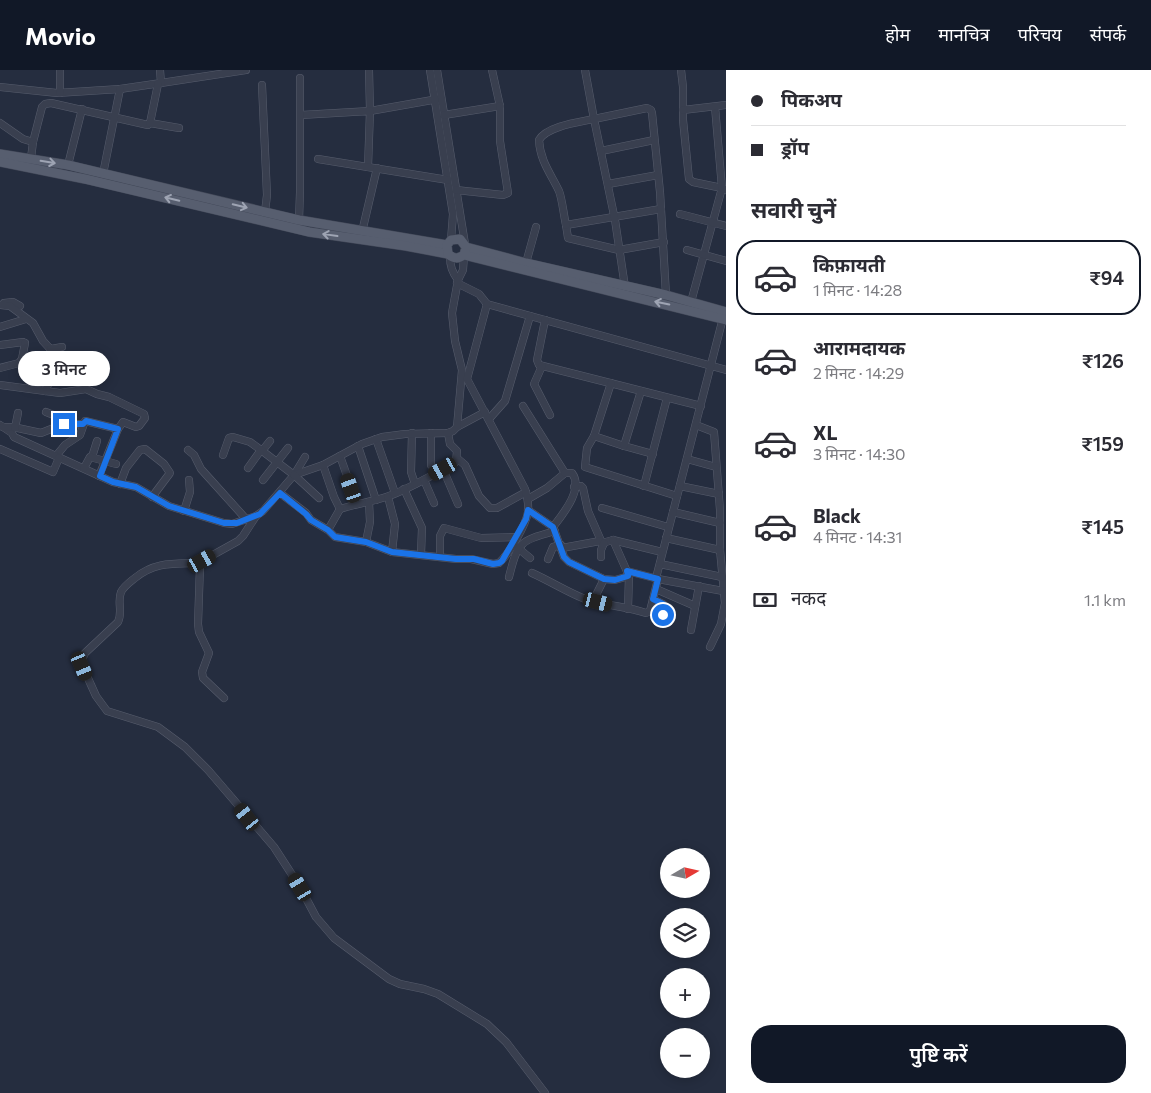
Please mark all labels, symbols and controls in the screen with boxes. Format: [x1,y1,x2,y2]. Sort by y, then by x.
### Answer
text: Movio [25,21,96,50]
text: होम [885,23,910,45]
text: मानचित्र [938,23,990,45]
text: परिचय [1018,23,1062,45]
text: संपर्क [1090,23,1126,45]
text: पिकअप [781,88,842,111]
text: ड्रॉप [781,136,809,159]
one-way arrow [40,157,56,167]
one-way arrow [164,194,180,203]
text: सवारी चुनें [751,196,836,223]
one-way arrow [232,202,248,211]
one-way arrow [323,230,339,240]
text: किफ़ायती [813,253,885,276]
icon: car [753,255,798,300]
text: ₹94 [1089,266,1124,289]
text: 1 मिनट · 14:28 [813,280,902,299]
one-way arrow [654,298,670,308]
text: आरामदायक [813,336,905,359]
icon: car [753,338,798,383]
text: ₹126 [1082,349,1124,372]
callout: 3 मिनट [18,352,110,386]
text: 3 मिनट [42,359,86,378]
text: 2 मिनट · 14:29 [813,363,904,382]
route end [53,413,75,435]
icon: car [753,421,798,466]
text: XL [813,421,838,444]
text: ₹159 [1081,432,1124,455]
text: 3 मिनट · 14:30 [813,444,906,463]
car [426,455,459,483]
car [339,471,362,505]
icon: car [753,504,798,549]
text: Black [813,504,861,527]
text: ₹145 [1081,515,1124,538]
text: 4 मिनट · 14:31 [813,527,902,546]
car [185,547,218,575]
icon: cash [751,586,779,614]
text: नकद [791,586,826,609]
text: 1.1 km [1084,590,1126,609]
car [581,591,614,613]
route start [652,604,674,626]
car [69,649,94,683]
car [231,801,262,833]
north arrow [660,848,710,898]
map controls [660,848,710,1078]
car [285,870,314,904]
button: layers [660,908,710,958]
button: + [660,968,710,1018]
button: पुष्टि करें [751,1025,1126,1083]
button: − [660,1028,710,1078]

